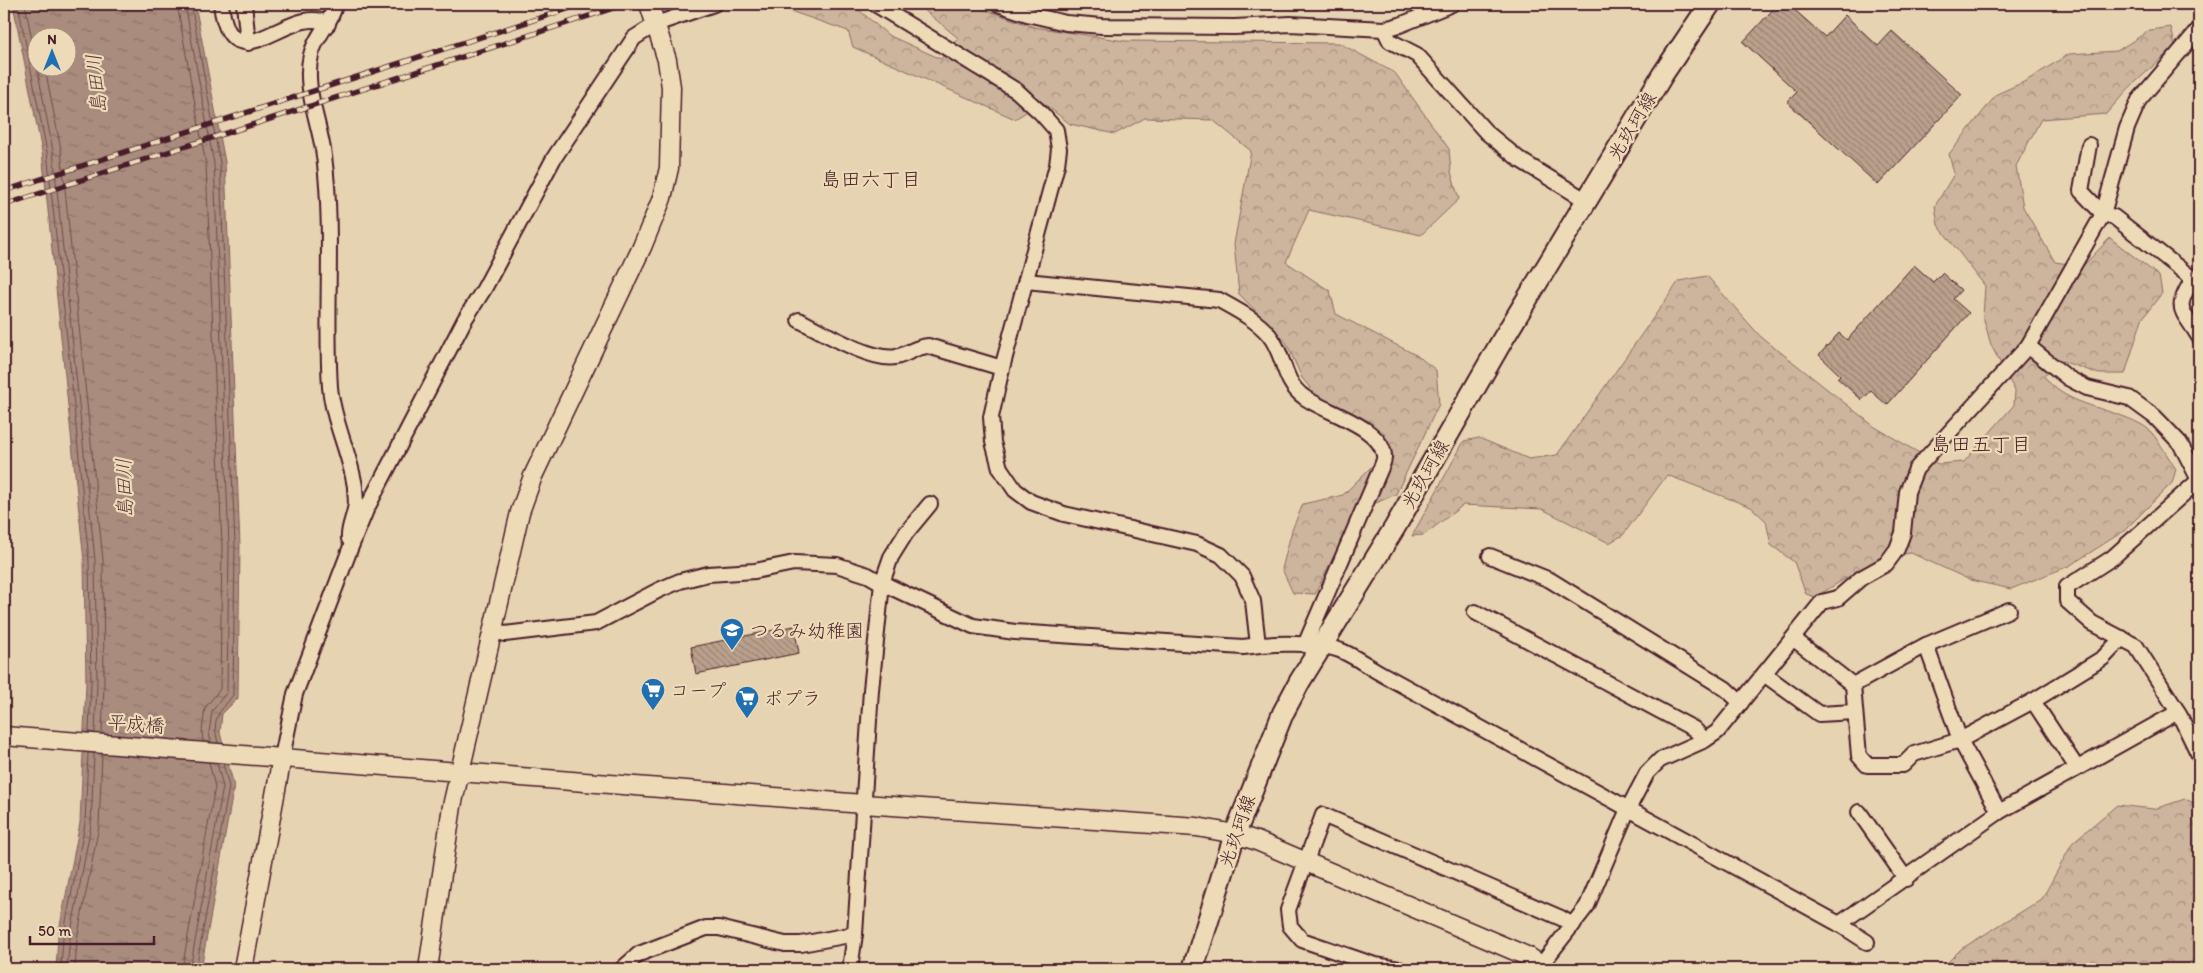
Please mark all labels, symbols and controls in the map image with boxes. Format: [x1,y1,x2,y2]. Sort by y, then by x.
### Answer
north arrow [28,28,78,78]
text: N [47,31,57,48]
water label: 島田川 [81,53,111,115]
street label: 光玖珂線 [1603,87,1661,165]
district label: 島田六丁目 [821,167,921,191]
district label: 島田五丁目 [1931,432,2031,456]
street label: 光玖珂線 [1396,435,1454,513]
water label: 島田川 [111,458,137,518]
school or university icon: つるみ幼稚園 [719,617,745,651]
place label: つるみ幼稚園 [750,619,864,642]
supermarket icon: コープ [640,677,666,711]
place label: コープ [670,679,726,702]
supermarket icon: ポプラ [734,685,760,719]
place label: ポプラ [764,687,821,710]
street label: 平成橋 [107,711,165,737]
street label: 光玖珂線 [1214,791,1260,871]
scale bar [30,913,154,945]
text: 50 m [38,922,71,940]

